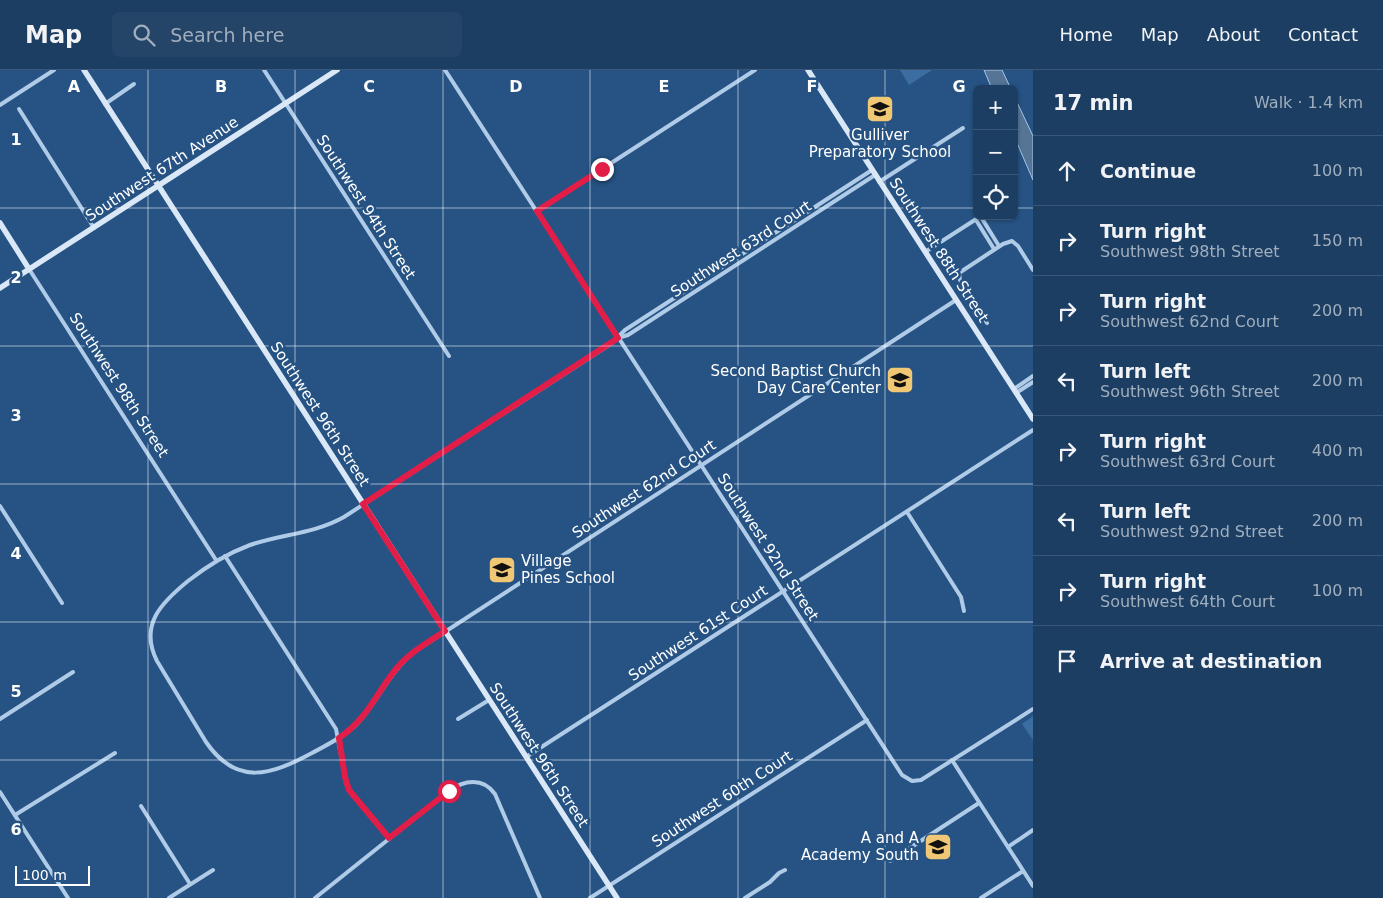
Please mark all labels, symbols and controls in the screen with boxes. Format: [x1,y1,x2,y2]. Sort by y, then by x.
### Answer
search box [112,12,462,57]
text: Map [25,21,82,49]
icon: search [130,21,158,49]
text: Search here [170,24,284,46]
text: Home [1060,24,1113,45]
text: Map [1141,24,1179,45]
text: About [1207,24,1260,45]
text: Contact [1288,24,1358,45]
text: A [68,77,81,96]
text: B [215,77,227,96]
text: C [363,77,375,96]
text: D [509,77,523,96]
text: E [659,77,669,96]
text: F [807,77,817,96]
text: G [952,77,966,96]
map controls [973,85,1018,220]
button: + [973,85,1018,130]
text: 17 min [1053,91,1134,115]
text: Walk · 1.4 km [1254,93,1363,112]
school or university icon: Gulliver Preparatory School [865,94,895,124]
street label: Southwest 67th Avenue [82,113,242,225]
place label: Gulliver Preparatory School [809,126,951,161]
text: 1 [10,130,22,149]
button: − [973,130,1018,175]
street label: Southwest 94th Street [313,131,419,283]
icon: ahead [1053,157,1081,185]
route end [591,158,614,181]
text: Continue [1100,160,1196,182]
text: 100 m [1312,161,1363,180]
street label: Southwest 88th Street [886,174,992,326]
button: locate [973,175,1018,220]
street label: Southwest 63rd Court [667,197,815,301]
text: Turn right [1100,220,1206,242]
icon: right [1053,227,1081,255]
text: 150 m [1312,231,1363,250]
text: Southwest 98th Street [1100,242,1280,261]
text: 2 [10,268,22,287]
text: Turn right [1100,290,1206,312]
icon: right [1053,297,1081,325]
text: 200 m [1312,301,1363,320]
street label: Southwest 98th Street [66,309,172,461]
text: Southwest 62nd Court [1100,312,1279,331]
street label: Southwest 96th Street [267,338,373,490]
text: Turn left [1100,360,1191,382]
place label: Second Baptist Church Day Care Center [710,362,882,397]
school or university icon: Second Baptist Church Day Care Center [885,365,915,395]
icon: left [1053,367,1081,395]
text: 200 m [1312,371,1363,390]
text: Southwest 96th Street [1100,382,1280,401]
text: 3 [10,406,22,425]
text: Turn right [1100,430,1206,452]
street label: Southwest 62nd Court [569,436,719,542]
icon: right [1053,437,1081,465]
text: 400 m [1312,441,1363,460]
text: Southwest 63rd Court [1100,452,1275,471]
street label: Southwest 92nd Street [714,470,822,624]
text: Turn left [1100,500,1191,522]
icon: left [1053,507,1081,535]
text: 200 m [1312,511,1363,530]
text: Southwest 92nd Street [1100,522,1283,541]
text: 4 [10,544,22,563]
place label: Village Pines School [521,552,615,587]
school or university icon: Village Pines School [487,555,517,585]
text: Turn right [1100,570,1206,592]
icon: right [1053,577,1081,605]
street label: Southwest 61st Court [625,581,771,685]
text: 100 m [1312,581,1363,600]
text: Southwest 64th Court [1100,592,1275,611]
icon: arrive [1053,647,1081,675]
text: Arrive at destination [1100,650,1322,672]
street label: Southwest 96th Street [486,679,592,831]
text: 5 [10,682,22,701]
street label: Southwest 60th Court [648,747,796,851]
route start [438,780,461,803]
text: 6 [10,820,22,839]
place label: A and A Academy South [801,829,920,864]
school or university icon: A and A Academy South [923,832,953,862]
scale bar [15,863,90,886]
text: 100 m [22,867,67,883]

